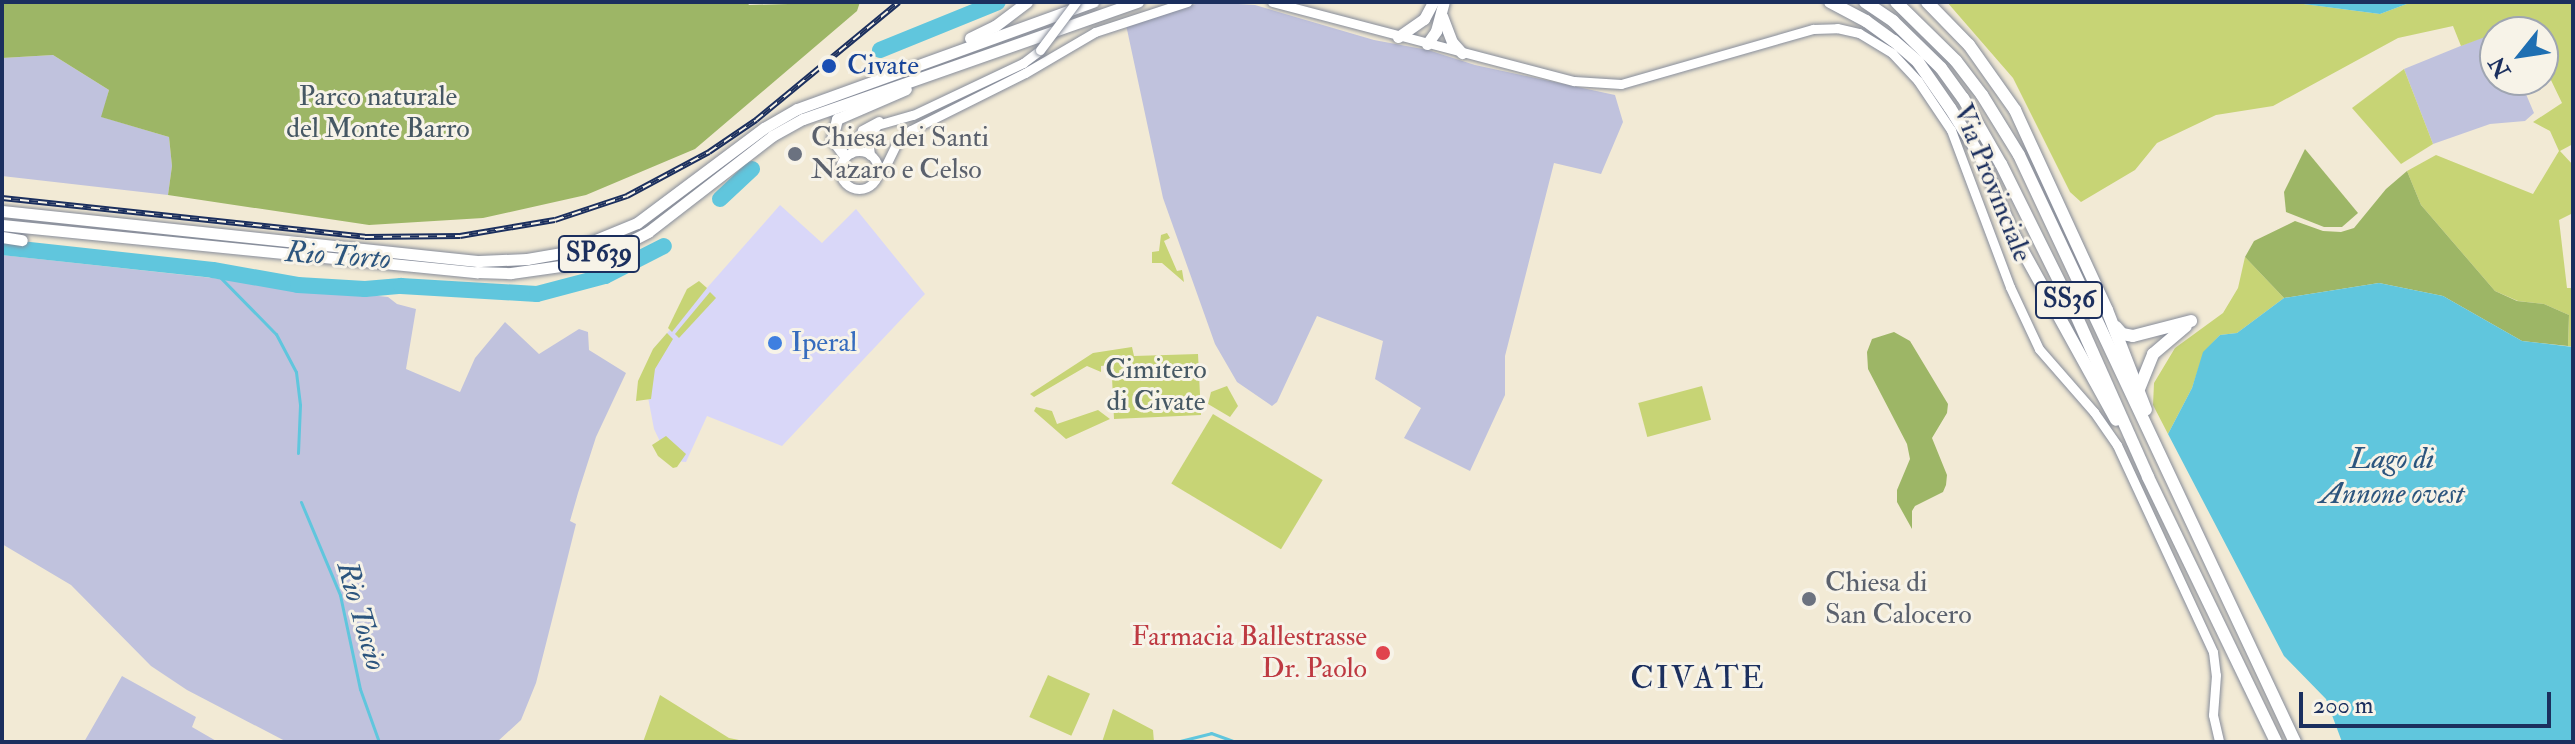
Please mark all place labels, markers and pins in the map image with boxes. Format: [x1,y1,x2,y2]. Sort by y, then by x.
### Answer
place label: Civate [847,49,919,83]
marker: Civate [818,55,840,77]
place label: Chiesa dei Santi Nazaro e Celso [811,121,989,187]
marker: Chiesa dei Santi Nazaro e Celso [786,145,804,163]
place label: Iperal [791,326,857,360]
marker: Iperal [766,334,784,352]
place label: Chiesa di San Calocero [1825,566,1972,632]
marker: Chiesa di San Calocero [1800,590,1818,608]
place label: Farmacia Ballestrasse Dr. Paolo [1132,620,1367,686]
marker: Farmacia Ballestrasse Dr. Paolo [1374,644,1392,662]

